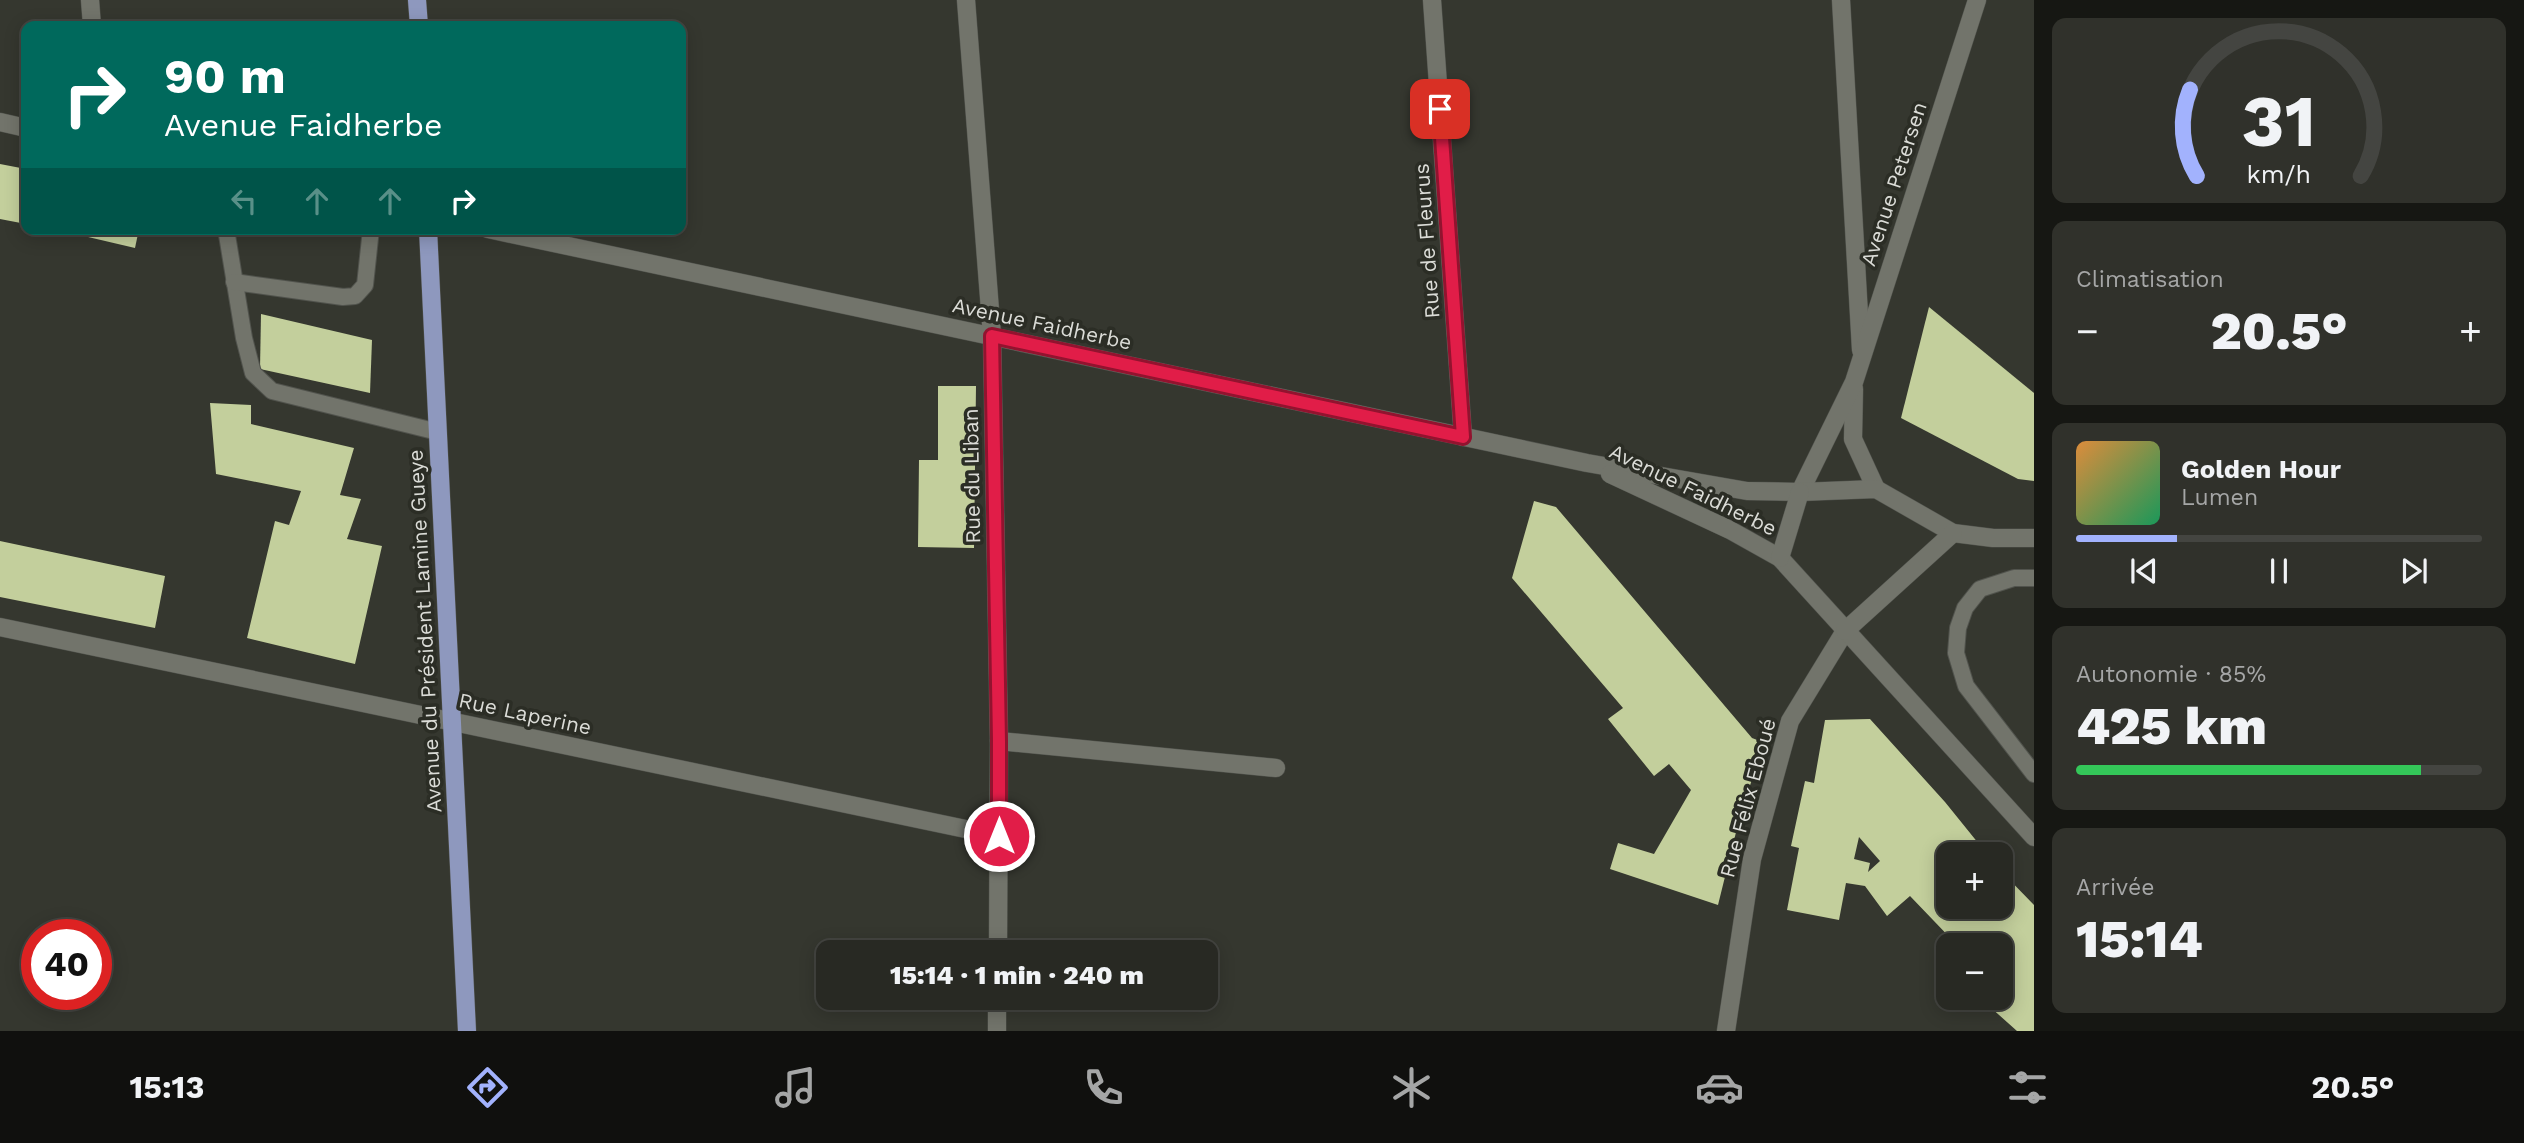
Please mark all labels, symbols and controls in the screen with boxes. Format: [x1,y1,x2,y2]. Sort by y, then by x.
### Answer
text: 90 m [164,47,286,105]
icon: right [49,49,140,140]
pin [1410,79,1470,139]
text: 31 [2242,79,2316,165]
icon: arrive [1421,90,1459,128]
street label: Avenue Petersen [1855,99,1932,269]
text: Avenue Faidherbe [164,106,443,144]
text: km/h [2247,160,2311,189]
street label: Rue de Fleurus [1409,163,1444,319]
icon: left [225,182,263,220]
icon: ahead [298,182,336,220]
icon: ahead [371,182,409,220]
icon: right [444,182,482,220]
text: Climatisation [2076,266,2224,293]
street label: Avenue Faidherbe [950,292,1134,355]
text: 20.5° [2210,301,2348,362]
text: − [2076,309,2099,353]
text: + [2459,309,2482,353]
street label: Rue du Liban [958,408,985,544]
street label: Avenue Faidherbe [1606,438,1781,541]
street label: Avenue du Président Lamine Gueye [403,449,447,813]
text: Golden Hour [2181,454,2341,484]
text: Lumen [2181,484,2258,511]
icon: previous [2125,552,2163,590]
icon: pause [2260,552,2298,590]
icon: next [2395,552,2433,590]
text: Autonomie · 85% [2076,661,2266,688]
street label: Rue Laperine [456,687,594,740]
text: 425 km [2076,696,2267,757]
street label: Rue Félix Eboué [1714,715,1781,880]
position arrow [962,799,1036,873]
map controls [1936,842,2013,1010]
button: + [1936,842,2013,919]
text: Arrivée [2076,874,2155,901]
text: 15:14 [2076,909,2203,970]
speed limit sign: 40 [21,919,112,1010]
button: − [1936,933,2013,1010]
text: 15:14 · 1 min · 240 m [890,960,1144,990]
icon: directions [463,1063,512,1112]
icon: music [771,1063,820,1112]
icon: phone [1079,1063,1128,1112]
icon: climate [1387,1063,1436,1112]
icon: car [1695,1063,1744,1112]
icon: filters [2003,1063,2052,1112]
text: 15:13 [129,1068,204,1106]
text: 20.5° [2311,1068,2394,1106]

